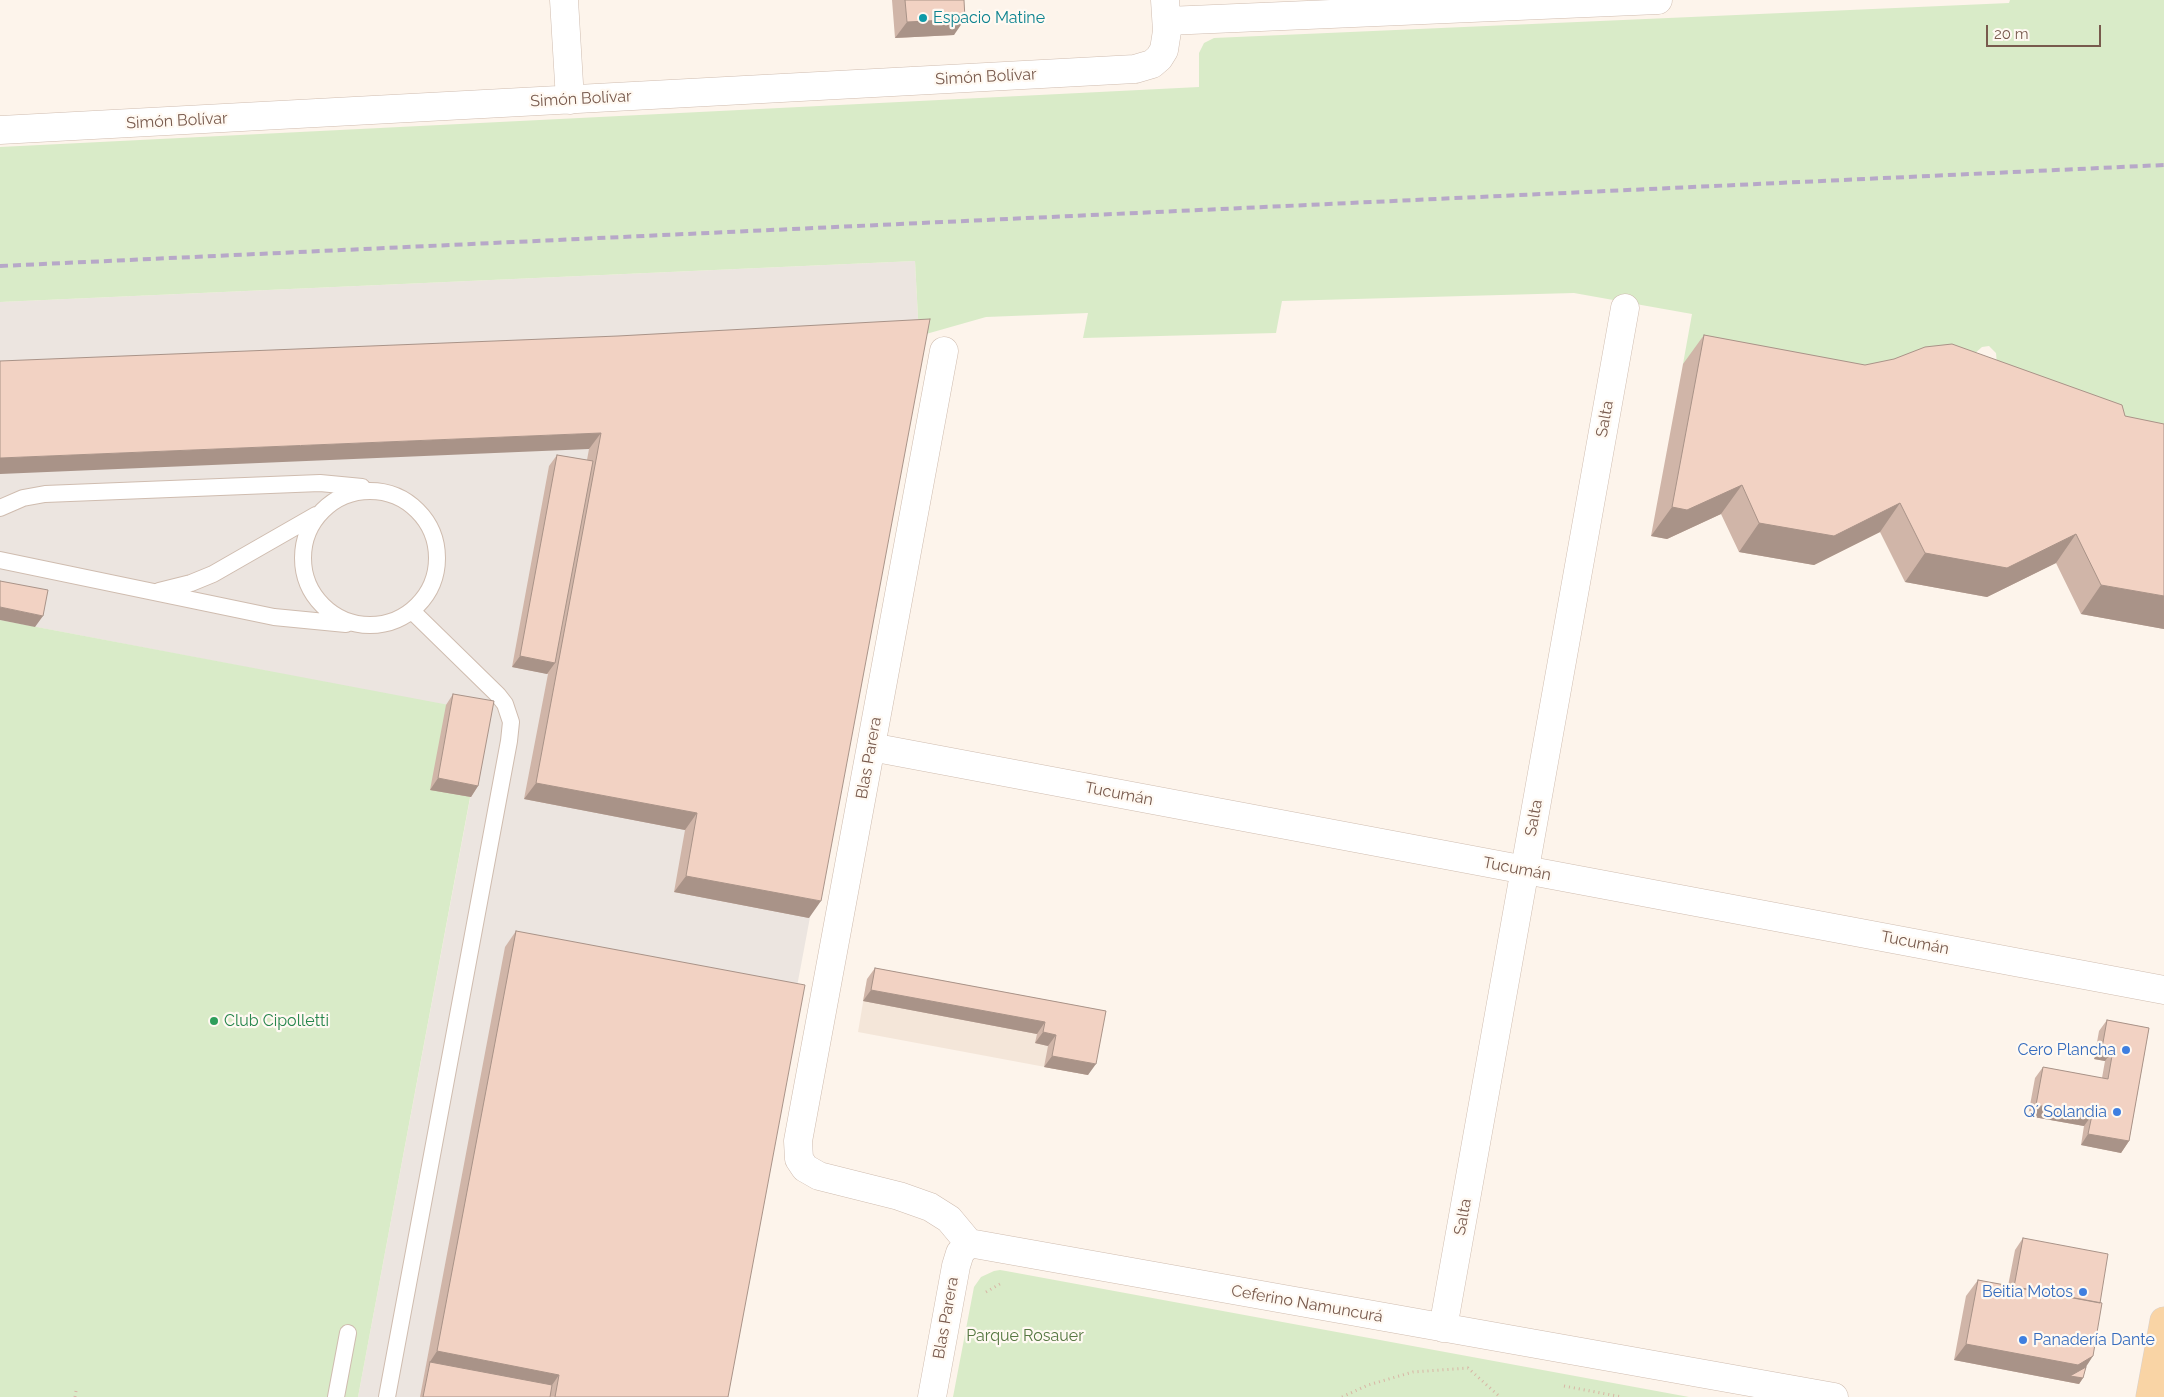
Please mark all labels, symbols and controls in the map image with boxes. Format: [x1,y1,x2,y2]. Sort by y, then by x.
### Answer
place label: Espacio Matine [933,8,1045,28]
marker: Espacio Matine [917,12,929,24]
scale bar [1989,15,2104,47]
text: 20 m [1994,25,2029,43]
street label: Simón Bolívar [935,65,1037,89]
street label: Simón Bolívar [530,87,632,111]
street label: Simón Bolívar [126,109,228,133]
street label: Salta [1592,399,1618,439]
street label: Blas Parera [852,715,886,801]
street label: Tucumán [1083,778,1155,810]
street label: Salta [1521,798,1547,838]
street label: Tucumán [1481,853,1553,885]
street label: Tucumán [1879,927,1951,959]
place label: Club Cipolletti [224,1011,329,1031]
marker: Club Cipolletti [208,1015,220,1027]
place label: Cero Plancha [2017,1040,2116,1060]
marker: Cero Plancha [2120,1044,2132,1056]
place label: Q´ Solandia [2024,1102,2107,1122]
marker: Q´ Solandia [2111,1106,2123,1118]
street label: Salta [1450,1197,1476,1237]
street label: Blas Parera [929,1275,963,1361]
street label: Ceferino Namuncurá [1230,1281,1384,1327]
place label: Beitia Motos [1982,1282,2073,1302]
marker: Beitia Motos [2077,1286,2089,1298]
park label: Parque Rosauer [966,1326,1084,1346]
place label: Panadería Dante [2033,1330,2155,1350]
marker: Panadería Dante [2017,1334,2029,1346]

